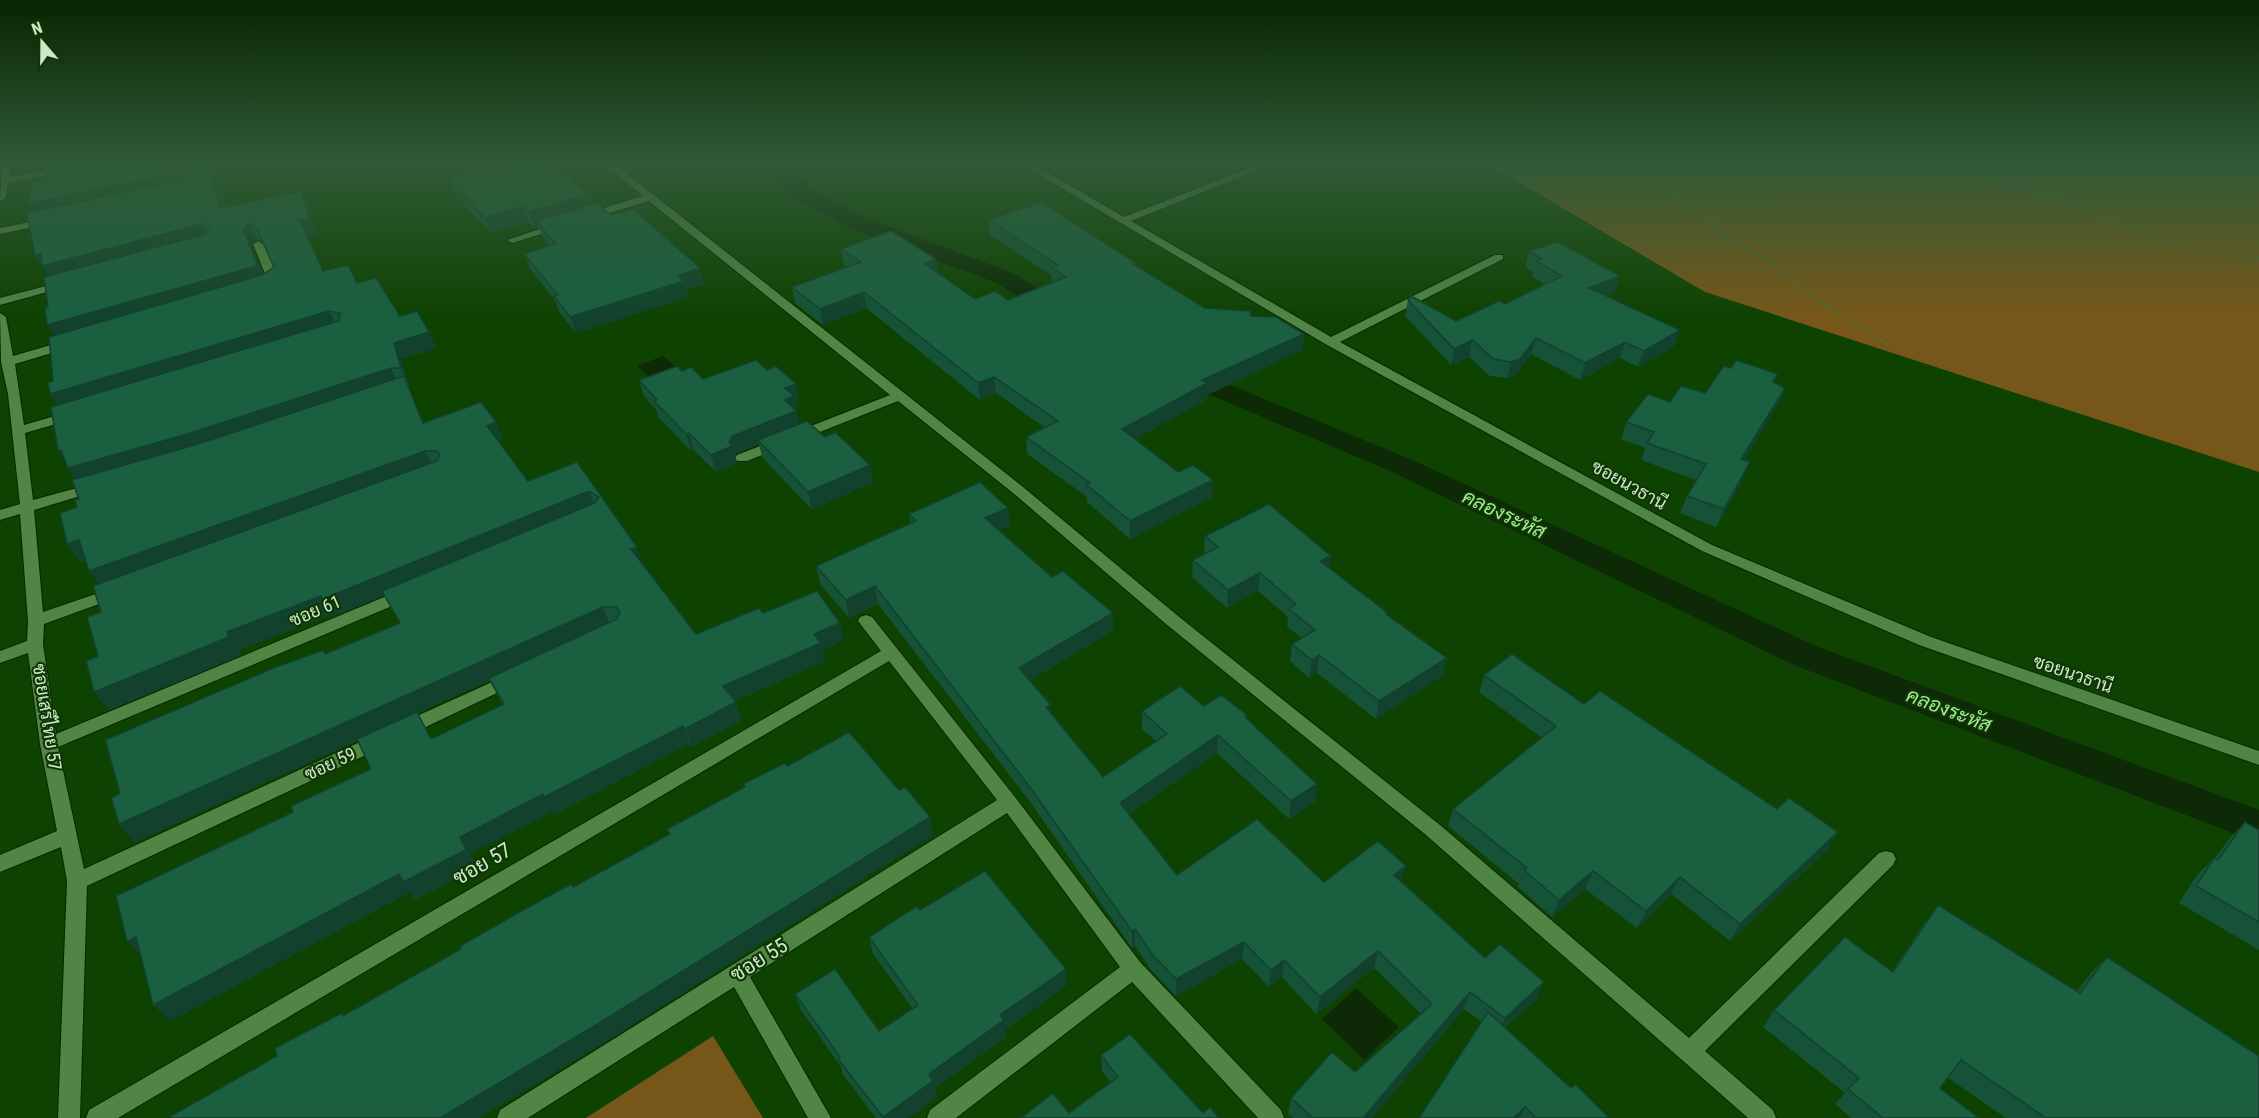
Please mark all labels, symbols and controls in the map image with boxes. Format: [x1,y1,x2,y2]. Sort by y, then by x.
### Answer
north arrow [12,12,72,72]
text: N [29,18,45,39]
street label: ซอยนวธานี [1588,454,1671,514]
water label: คลองระหัส [1459,484,1551,544]
street label: ซอย 61 [286,590,344,631]
street label: ซอยนวธานี [2031,648,2116,697]
street label: ซอยเสรีไทย 57 [29,662,68,772]
water label: คลองระหัส [1903,683,1996,738]
street label: ซอย 59 [301,743,359,784]
street label: ซอย 57 [449,838,515,890]
street label: ซอย 55 [726,933,792,987]

